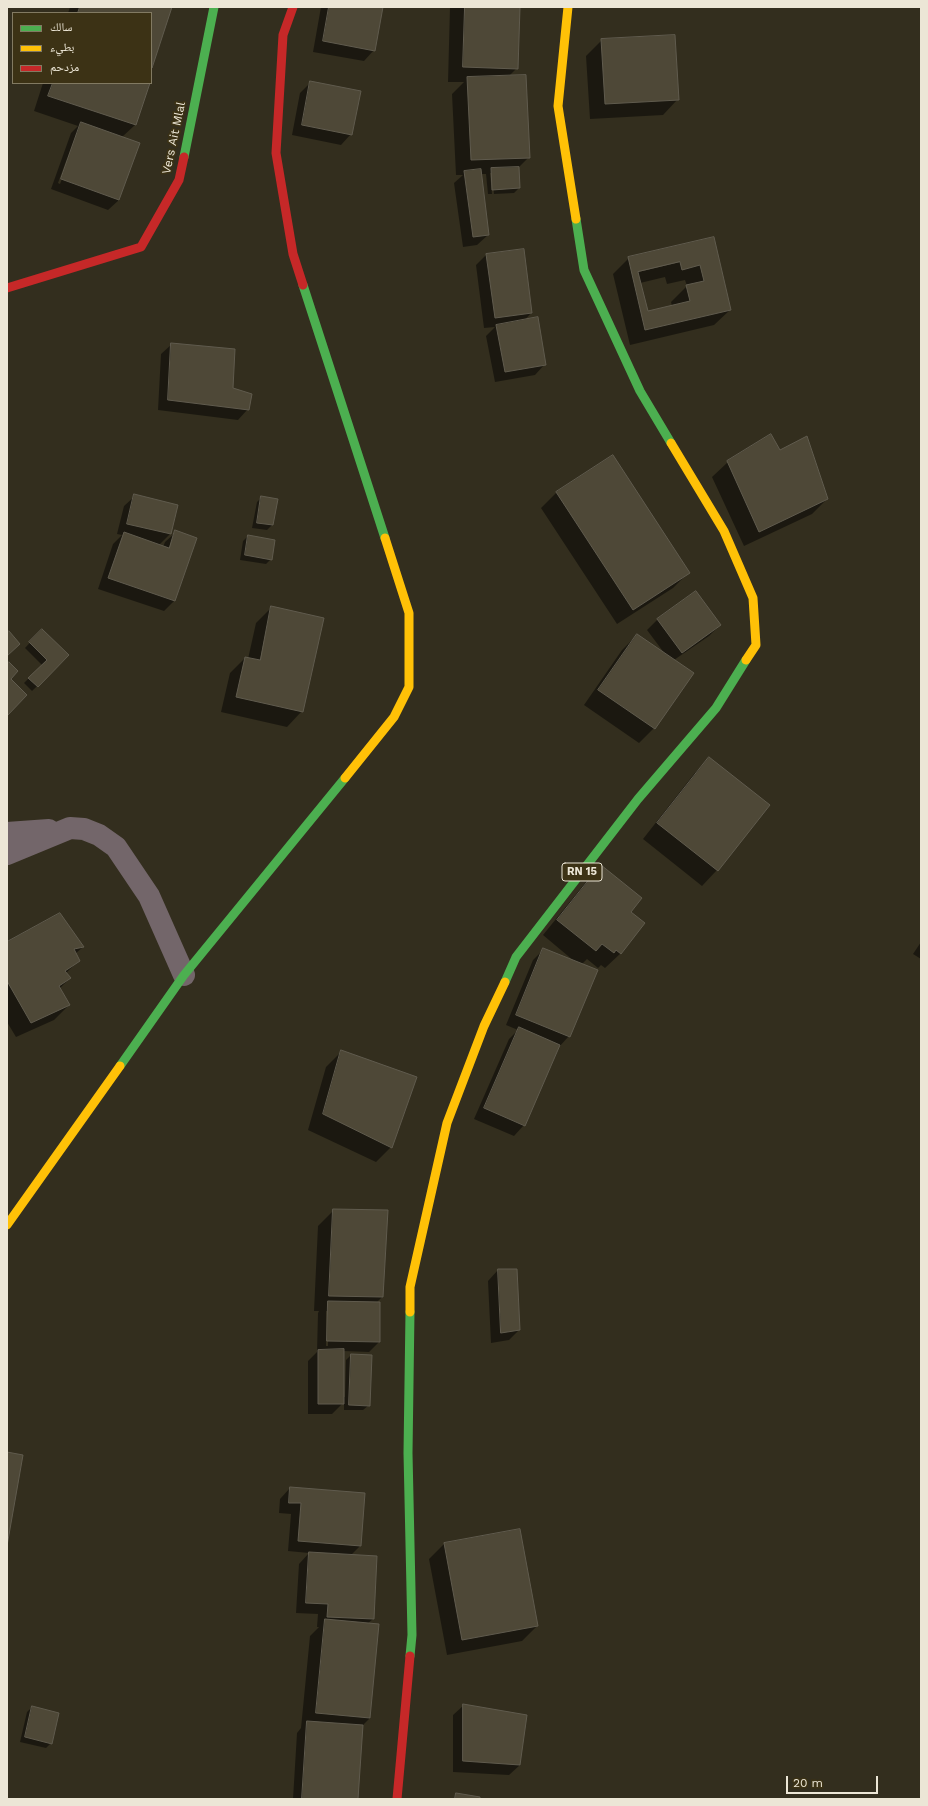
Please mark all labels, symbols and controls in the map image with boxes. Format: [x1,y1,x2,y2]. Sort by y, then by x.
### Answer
legend [12,12,152,84]
text: سالك [50,20,72,34]
text: بطيء [50,40,74,54]
text: مزدحم [50,60,79,74]
street label: Vers Ait Mlal [159,100,189,176]
road number: RN 15 [562,863,602,881]
scale bar [788,1768,880,1794]
text: 20 m [793,1776,823,1790]

